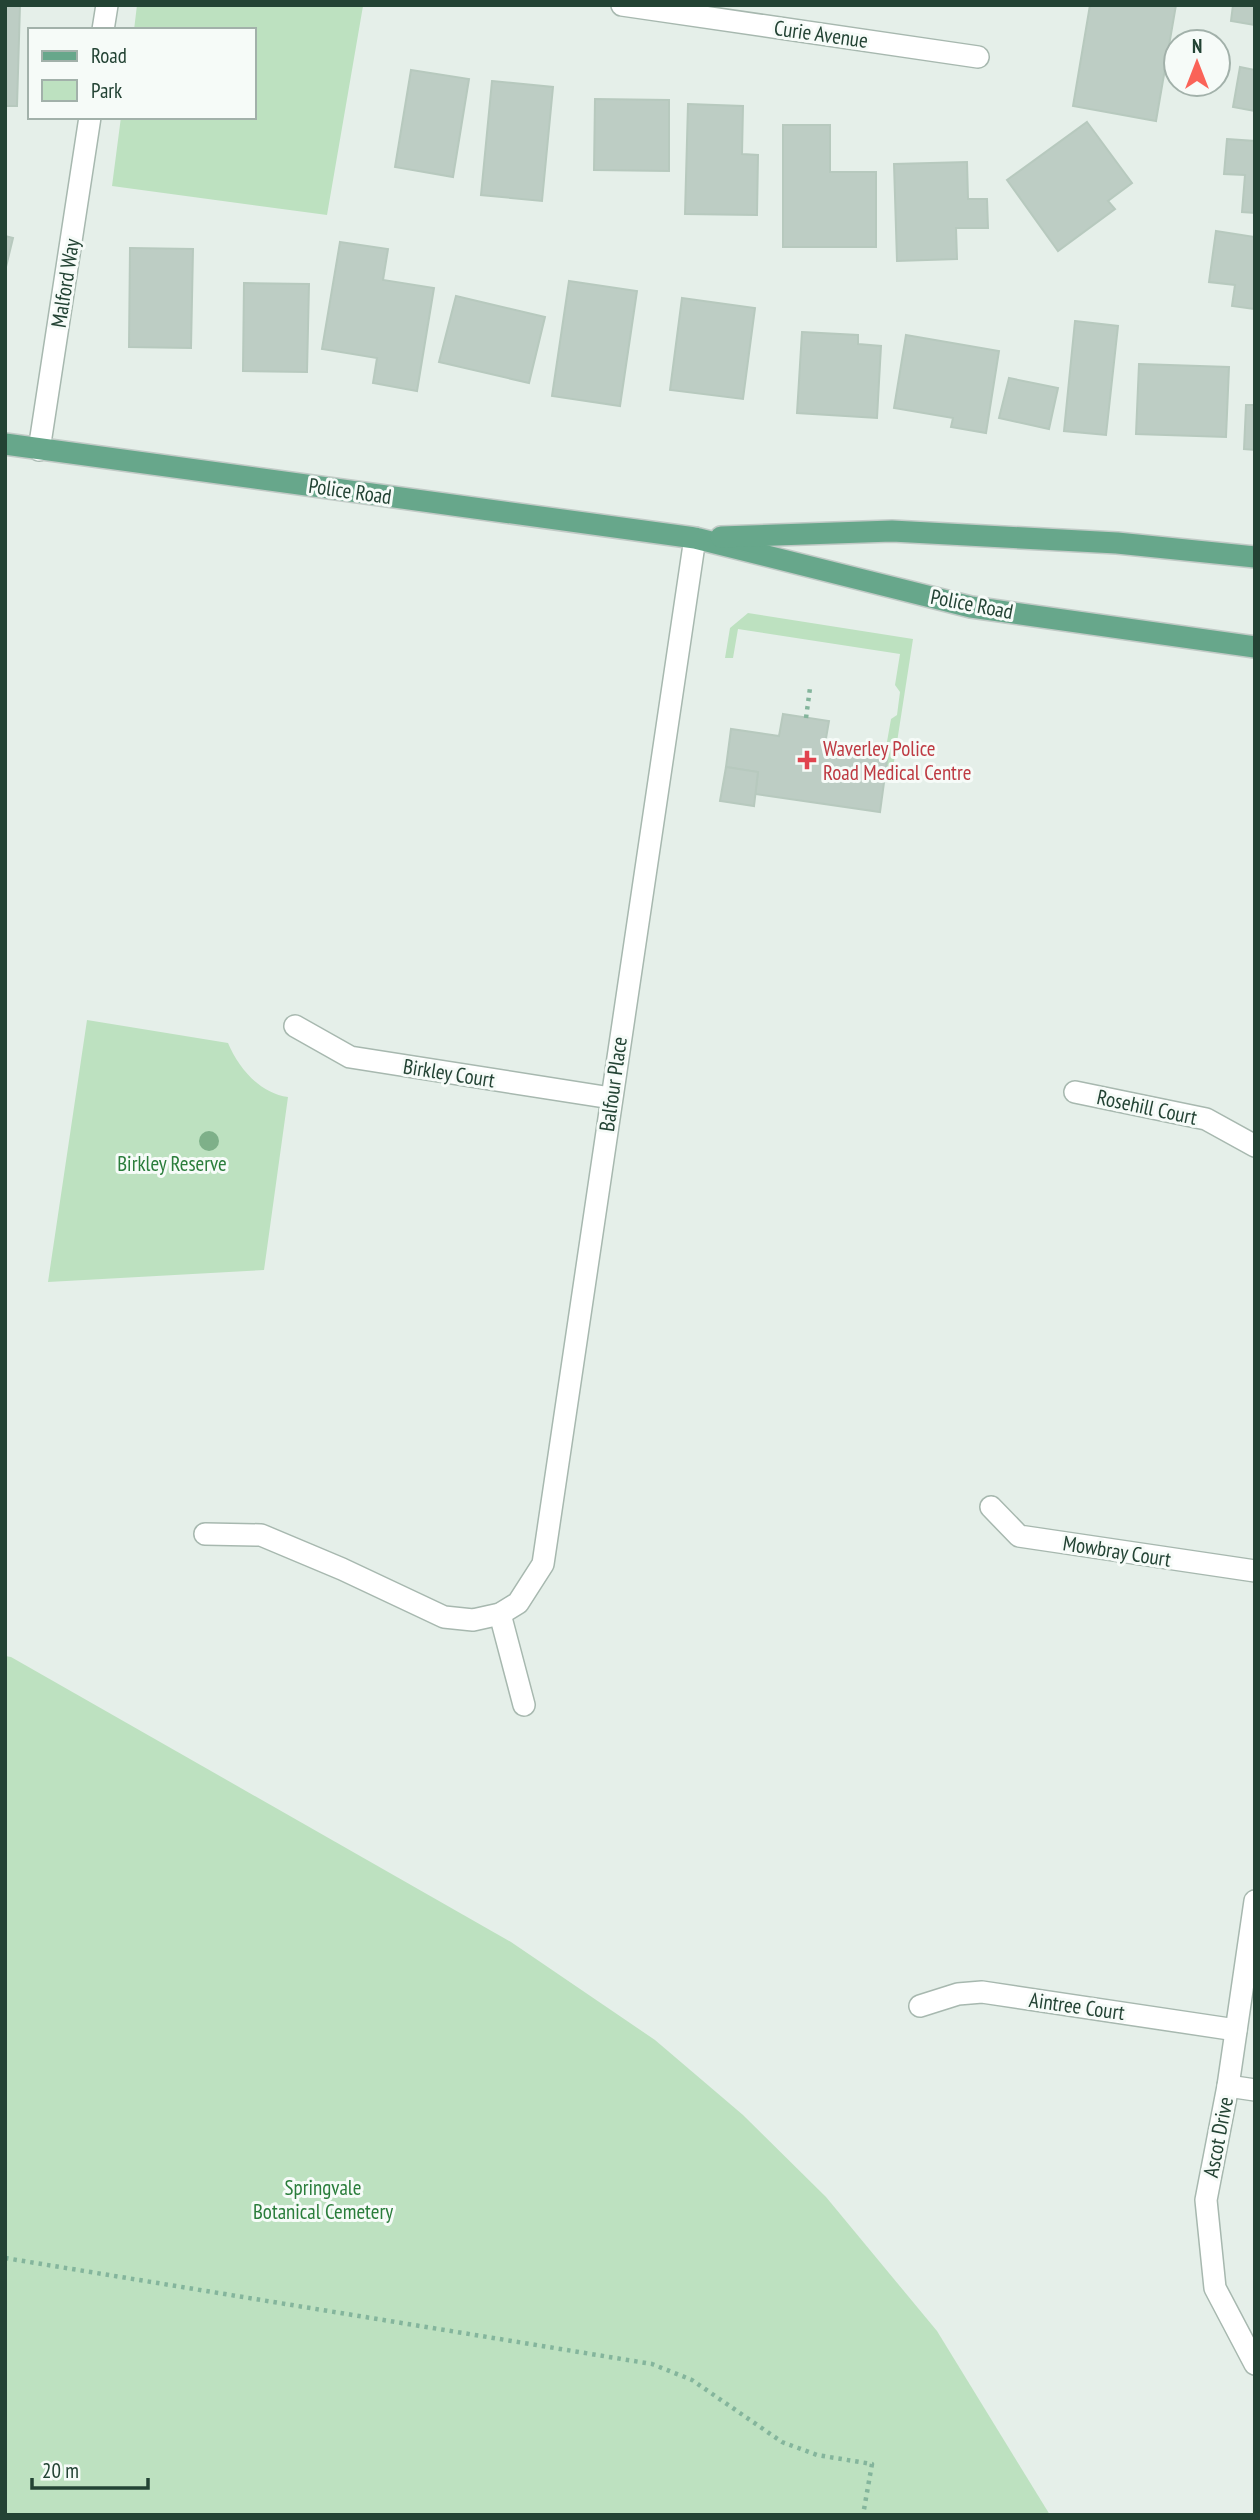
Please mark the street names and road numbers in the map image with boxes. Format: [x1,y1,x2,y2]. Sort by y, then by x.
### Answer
street label: Curie Avenue [772,14,870,54]
street label: Malford Way [45,237,85,329]
street label: Police Road [307,472,393,510]
street label: Police Road [928,583,1016,625]
street label: Balfour Place [593,1035,633,1133]
street label: Birkley Court [401,1052,497,1094]
street label: Rosehill Court [1095,1083,1200,1131]
street label: Mowbray Court [1061,1529,1173,1573]
street label: Aintree Court [1028,1986,1127,2026]
street label: Ascot Drive [1197,2094,1239,2180]

